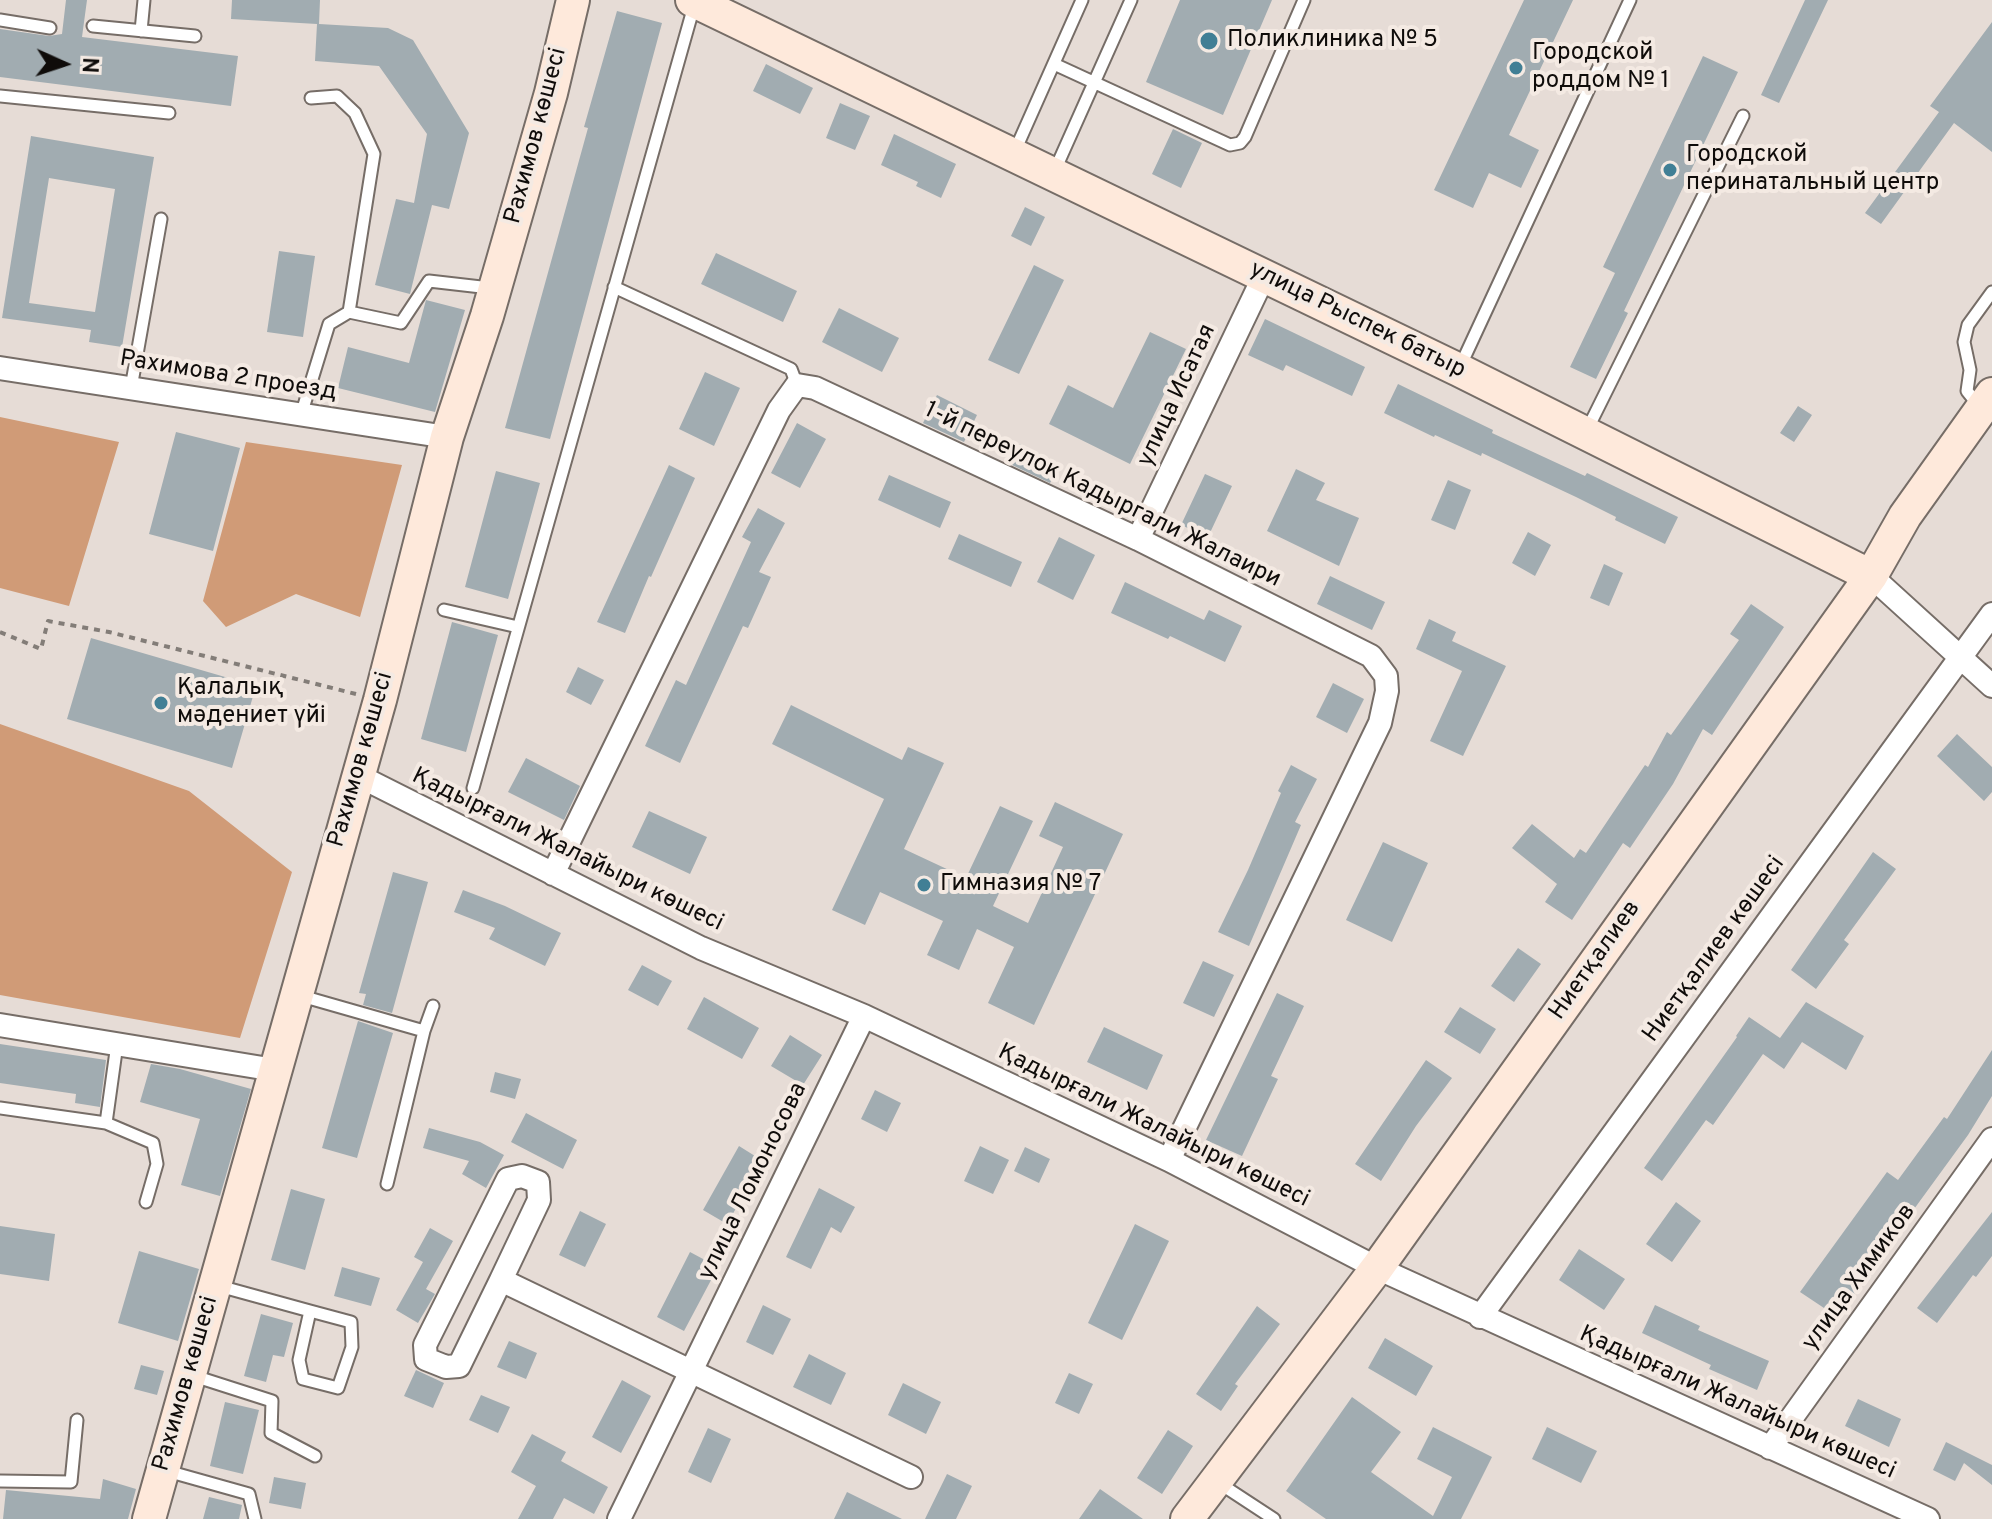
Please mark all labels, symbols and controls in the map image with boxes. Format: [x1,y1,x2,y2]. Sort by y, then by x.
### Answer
north arrow [24,24,104,104]
place label: Поликлиника № 5 [1227,27,1438,55]
marker: Поликлиника № 5 [1198,30,1220,52]
place label: Городской роддом № 1 [1532,40,1669,96]
street label: Рахимов көшесі [500,45,574,227]
text: N [75,57,102,74]
marker: Городской роддом № 1 [1507,59,1525,77]
place label: Городской перинатальный центр [1686,142,1939,198]
marker: Городской перинатальный центр [1661,161,1679,179]
street label: улица Рыспек батыр [1244,256,1470,386]
street label: улица Исатая [1132,320,1224,472]
street label: Рахимова 2 проезд [117,346,339,408]
street label: 1-й переулок Кадыргали Жалаири [919,397,1285,595]
street label: Рахимов көшесі [323,669,401,851]
place label: Қалалық мәдениет үйі [177,675,326,731]
marker: Қалалық мәдениет үйі [152,694,170,712]
street label: Қадырғали Жалайыри көшесі [406,763,728,939]
street label: Ниетқалиев көшесі [1638,851,1792,1049]
place label: Гимназия № 7 [940,871,1101,899]
marker: Гимназия № 7 [915,876,933,894]
street label: Ниетқалиев [1544,896,1648,1026]
street label: Қадырғали Жалайыри көшесі [992,1039,1314,1215]
street label: улица Ломоносова [694,1078,814,1286]
street label: улица Химиков [1797,1199,1923,1357]
street label: Рахимов көшесі [148,1293,226,1475]
street label: Қадырғали Жалайыри көшесі [1574,1321,1900,1487]

